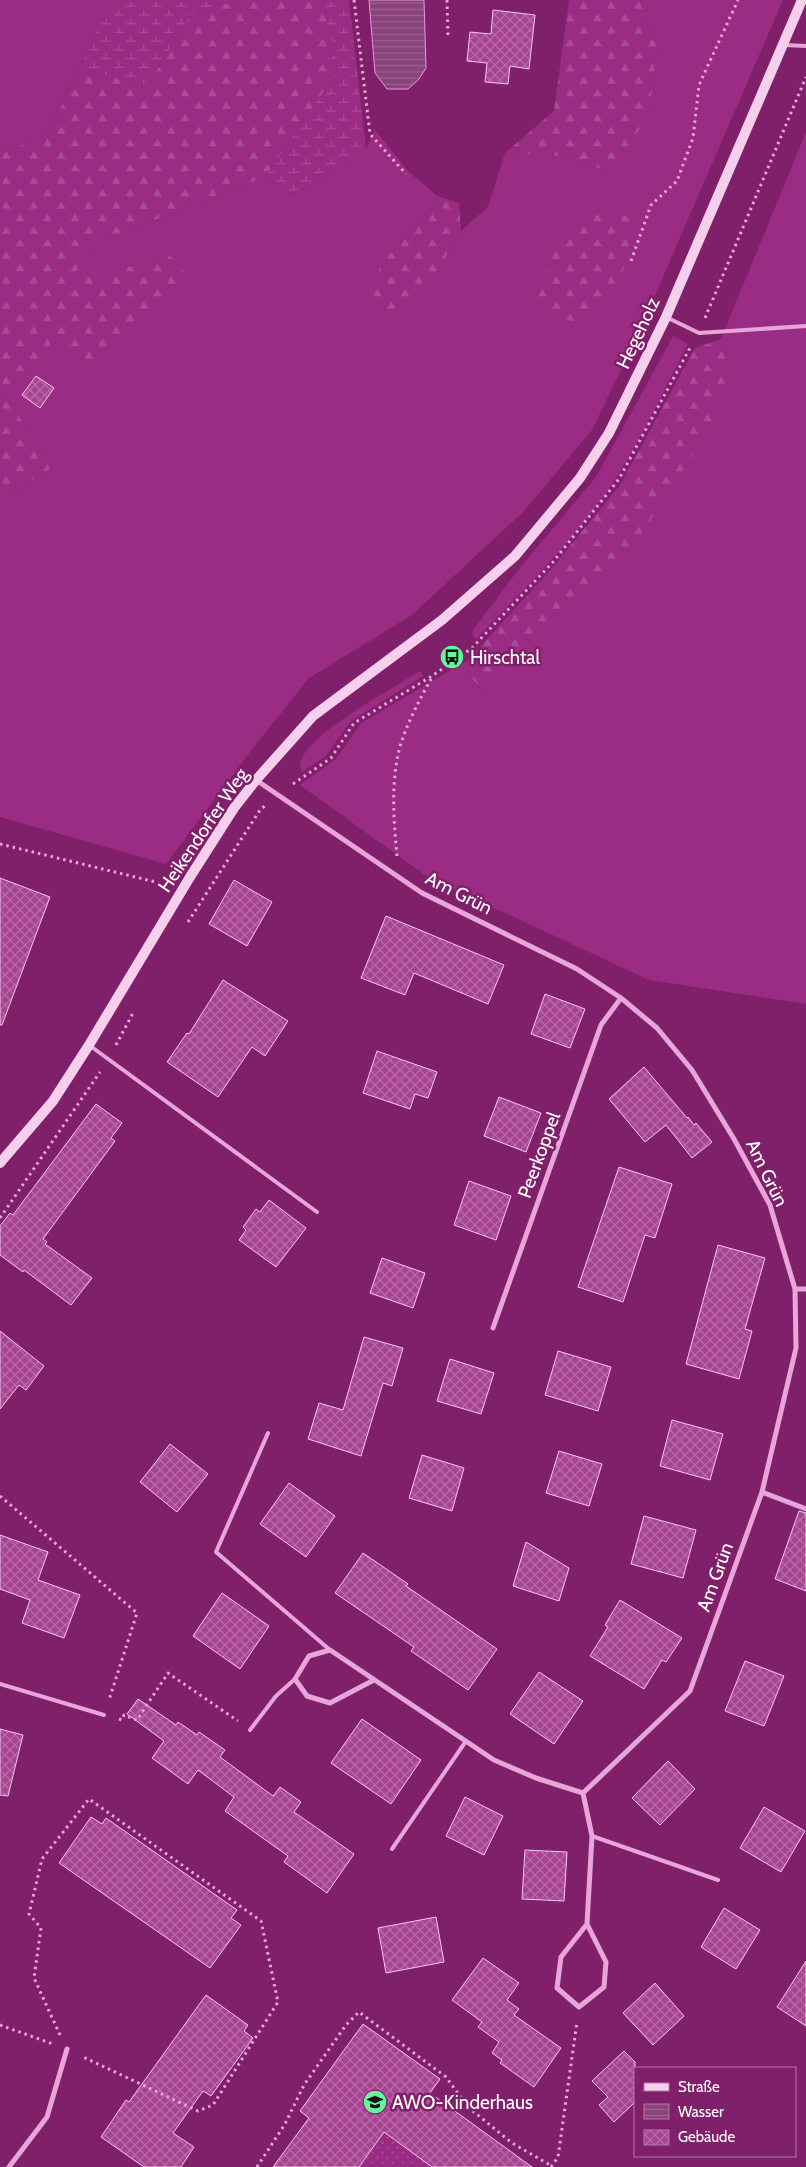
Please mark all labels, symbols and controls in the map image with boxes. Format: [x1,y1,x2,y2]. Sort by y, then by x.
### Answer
street label: Hegeholz [611,294,665,372]
bus stop icon: Hirschtal [439,644,465,670]
place label: Hirschtal [470,646,540,669]
street label: Heikendorfer Weg [153,763,253,896]
street label: Am Grün [422,866,496,920]
street label: Peerkoppel [513,1108,565,1201]
street label: Am Grün [741,1136,793,1210]
street label: Am Grün [692,1539,738,1615]
legend [634,2067,796,2157]
text: Straße [678,2078,720,2096]
school or university icon: AWO-Kinderhaus [362,2089,388,2115]
place label: AWO-Kinderhaus [392,2091,533,2114]
text: Wasser [678,2103,724,2121]
text: Gebäude [678,2128,735,2146]

